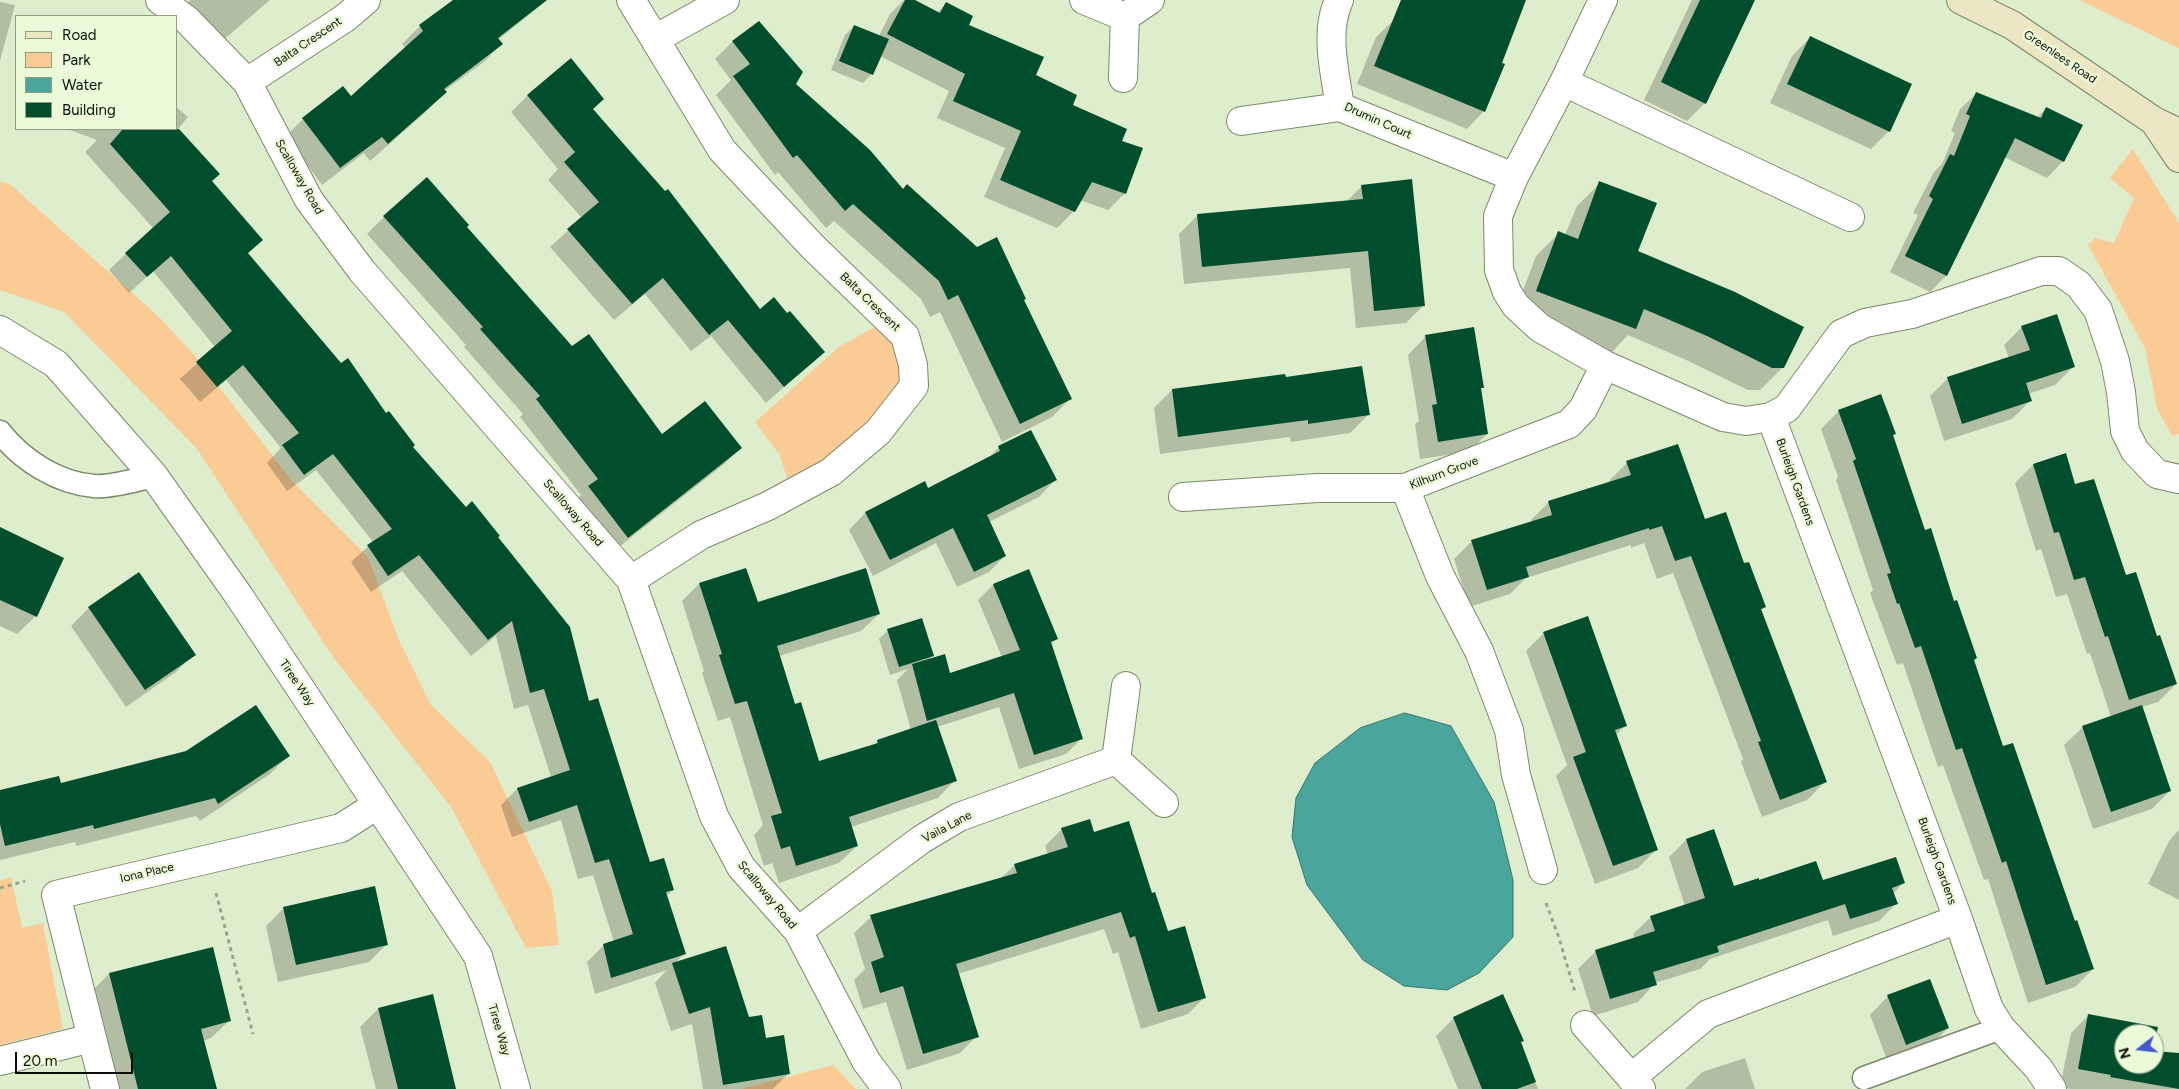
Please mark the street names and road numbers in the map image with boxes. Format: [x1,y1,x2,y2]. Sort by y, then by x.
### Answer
street label: Balta Crescent [271,14,345,70]
street label: Greenlees Road [2021,27,2099,87]
street label: Drumin Court [1342,100,1414,142]
street label: Scalloway Road [272,137,326,217]
street label: Balta Crescent [837,269,903,335]
street label: Burleigh Gardens [1773,436,1817,528]
street label: Kilhurn Grove [1408,453,1480,493]
street label: Scalloway Road [540,476,606,550]
street label: Tiree Way [276,657,318,709]
street label: Vaila Lane [920,808,974,846]
street label: Burleigh Gardens [1915,815,1959,907]
street label: Scalloway Road [734,858,800,932]
street label: Iona Place [119,860,175,886]
street label: Tiree Way [485,1003,513,1057]

